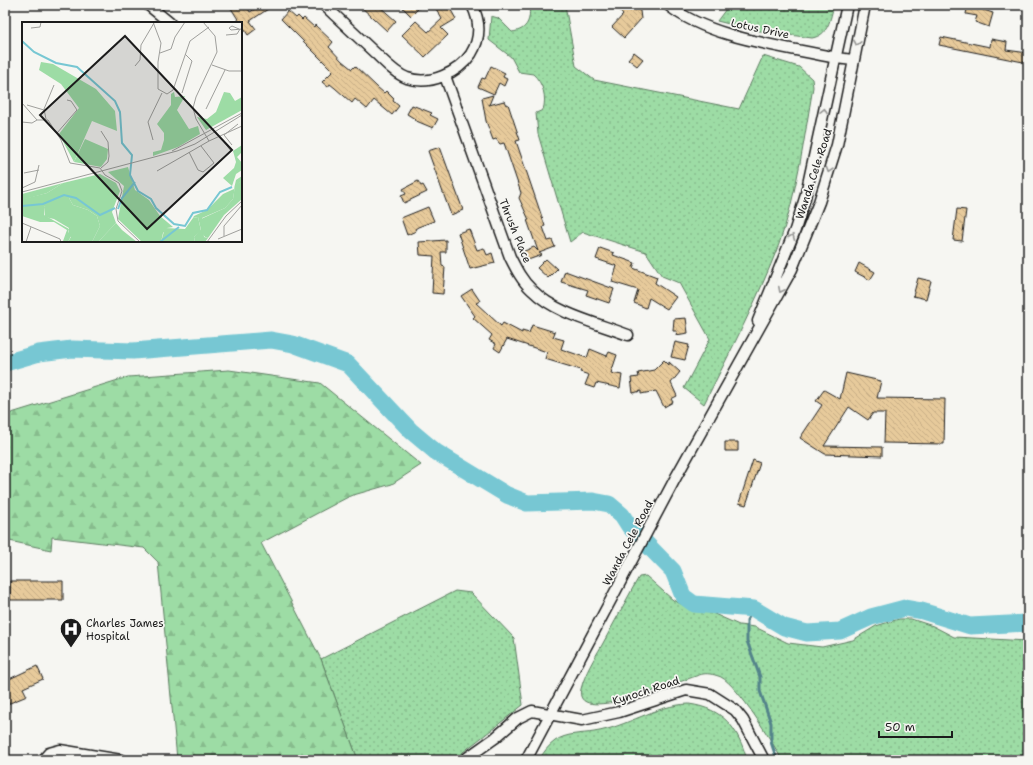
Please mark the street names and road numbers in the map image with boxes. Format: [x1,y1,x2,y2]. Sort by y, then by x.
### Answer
street label: Lotus Drive [729,15,791,43]
street label: Wanda Cele Road [792,127,836,221]
street label: Thrush Place [495,197,535,265]
street label: Wanda Cele Road [599,498,657,588]
street label: Kynoch Road [610,673,682,709]

